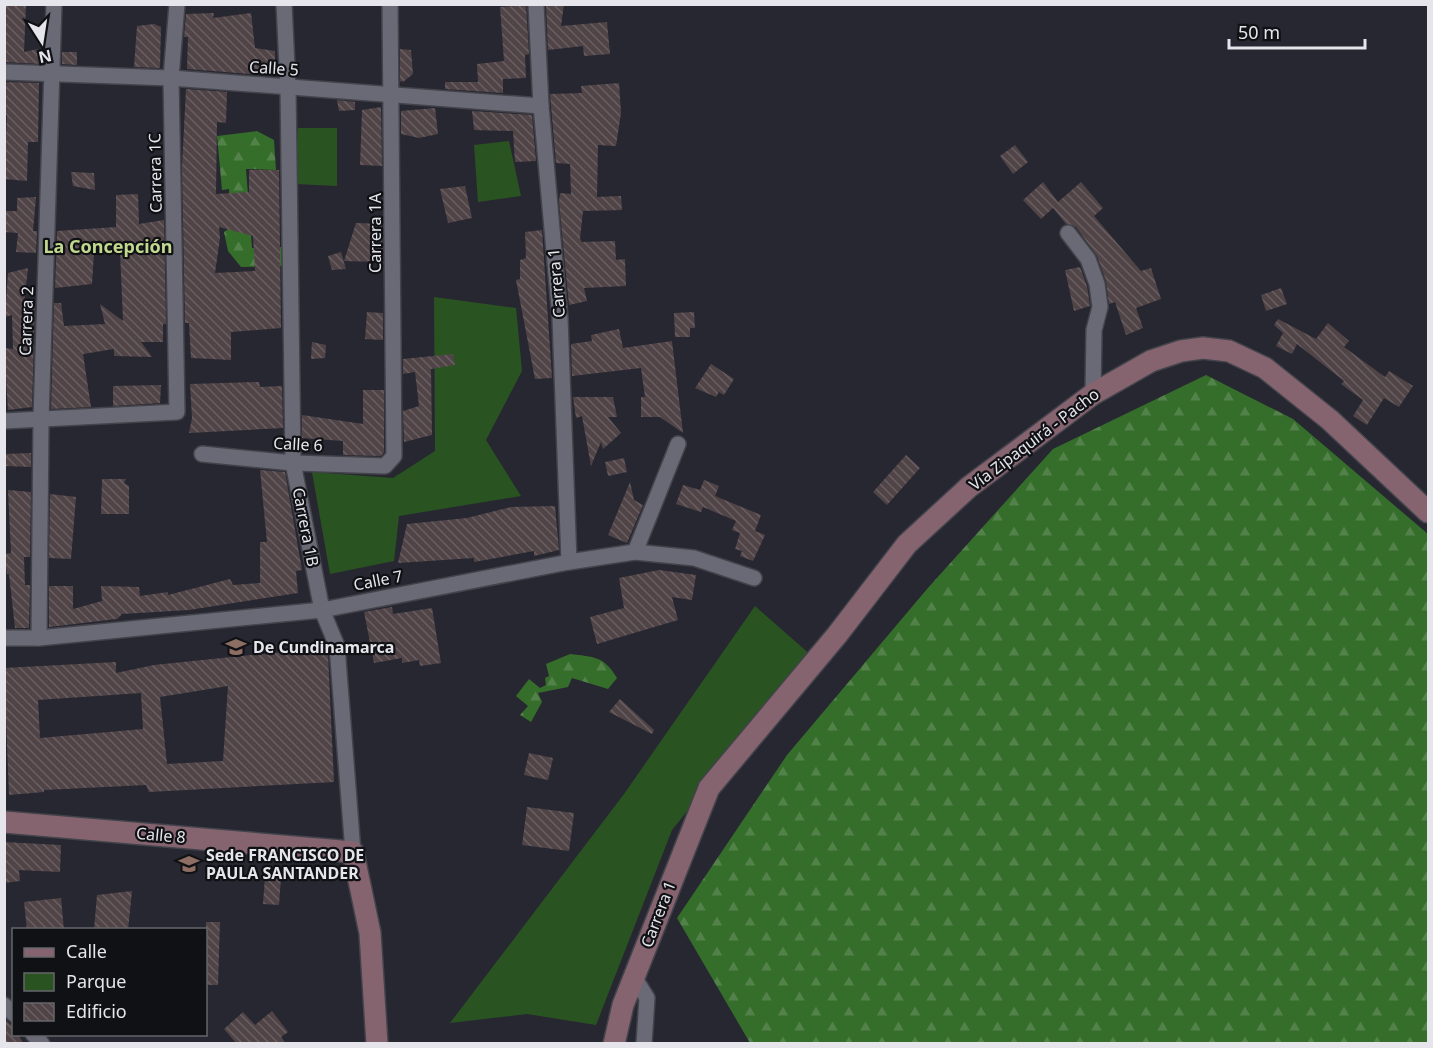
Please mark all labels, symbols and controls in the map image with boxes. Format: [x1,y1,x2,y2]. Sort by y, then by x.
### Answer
north arrow [12,12,72,72]
scale bar [1229,12,1366,50]
text: 50 m [1238,20,1280,44]
text: N [36,45,54,69]
street label: Calle 5 [248,55,300,81]
street label: Carrera 1C [143,133,167,213]
street label: Carrera 1A [364,192,386,273]
district label: La Concepción [43,234,173,258]
street label: Carrera 1 [542,247,570,319]
street label: Carrera 2 [14,286,38,356]
street label: Vía Zipaquirá - Pacho [964,383,1104,495]
street label: Calle 6 [273,432,323,456]
street label: Carrera 1B [288,486,324,568]
street label: Calle 7 [352,564,404,596]
school or university icon: De Cundinamarca [224,635,248,659]
place label: De Cundinamarca [253,636,394,658]
street label: Calle 8 [135,822,187,848]
place label: Sede FRANCISCO DE PAULA SANTANDER [206,844,364,884]
school or university icon: Sede FRANCISCO DE PAULA SANTANDER [177,852,201,876]
street label: Carrera 1 [635,878,681,950]
legend [12,928,207,1036]
text: Calle [66,939,107,963]
text: Parque [66,969,126,993]
text: Edificio [66,999,127,1023]

